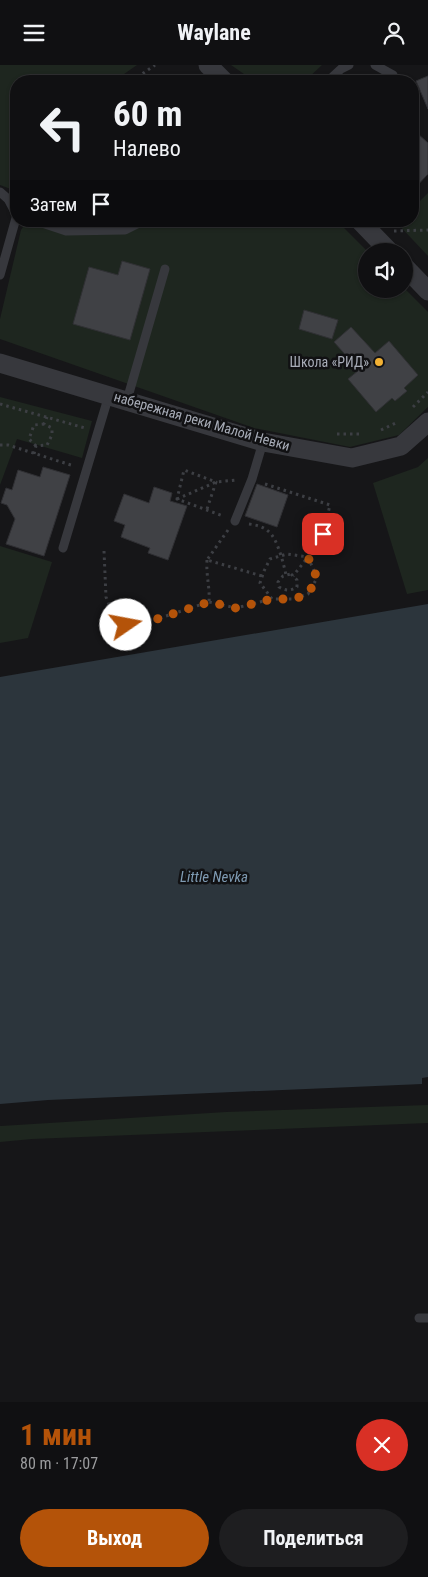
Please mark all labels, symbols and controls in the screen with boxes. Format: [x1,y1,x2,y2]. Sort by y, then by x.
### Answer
icon: menu [20,19,48,47]
icon: person [380,19,408,47]
text: Waylane [177,20,251,45]
text: 60 m [113,94,182,135]
icon: left [30,95,95,160]
text: Налево [113,136,181,161]
icon: arrive [87,190,115,218]
text: Затем [30,193,77,216]
map controls [358,243,413,298]
button: sound [358,243,413,298]
place label: Школа «РИД» [290,354,369,370]
marker: Школа «РИД» [373,356,385,368]
street label: набережная реки Малой Невки [112,388,292,454]
pin [302,513,344,555]
icon: arrive [309,520,337,548]
position arrow [99,598,151,650]
water label: Little Nevka [180,868,248,886]
text: 1 мин [20,1417,92,1452]
button: close [356,1419,408,1471]
text: 80 m · 17:07 [20,1454,98,1473]
button: Выход [20,1509,209,1567]
button: Поделиться [219,1509,408,1567]

